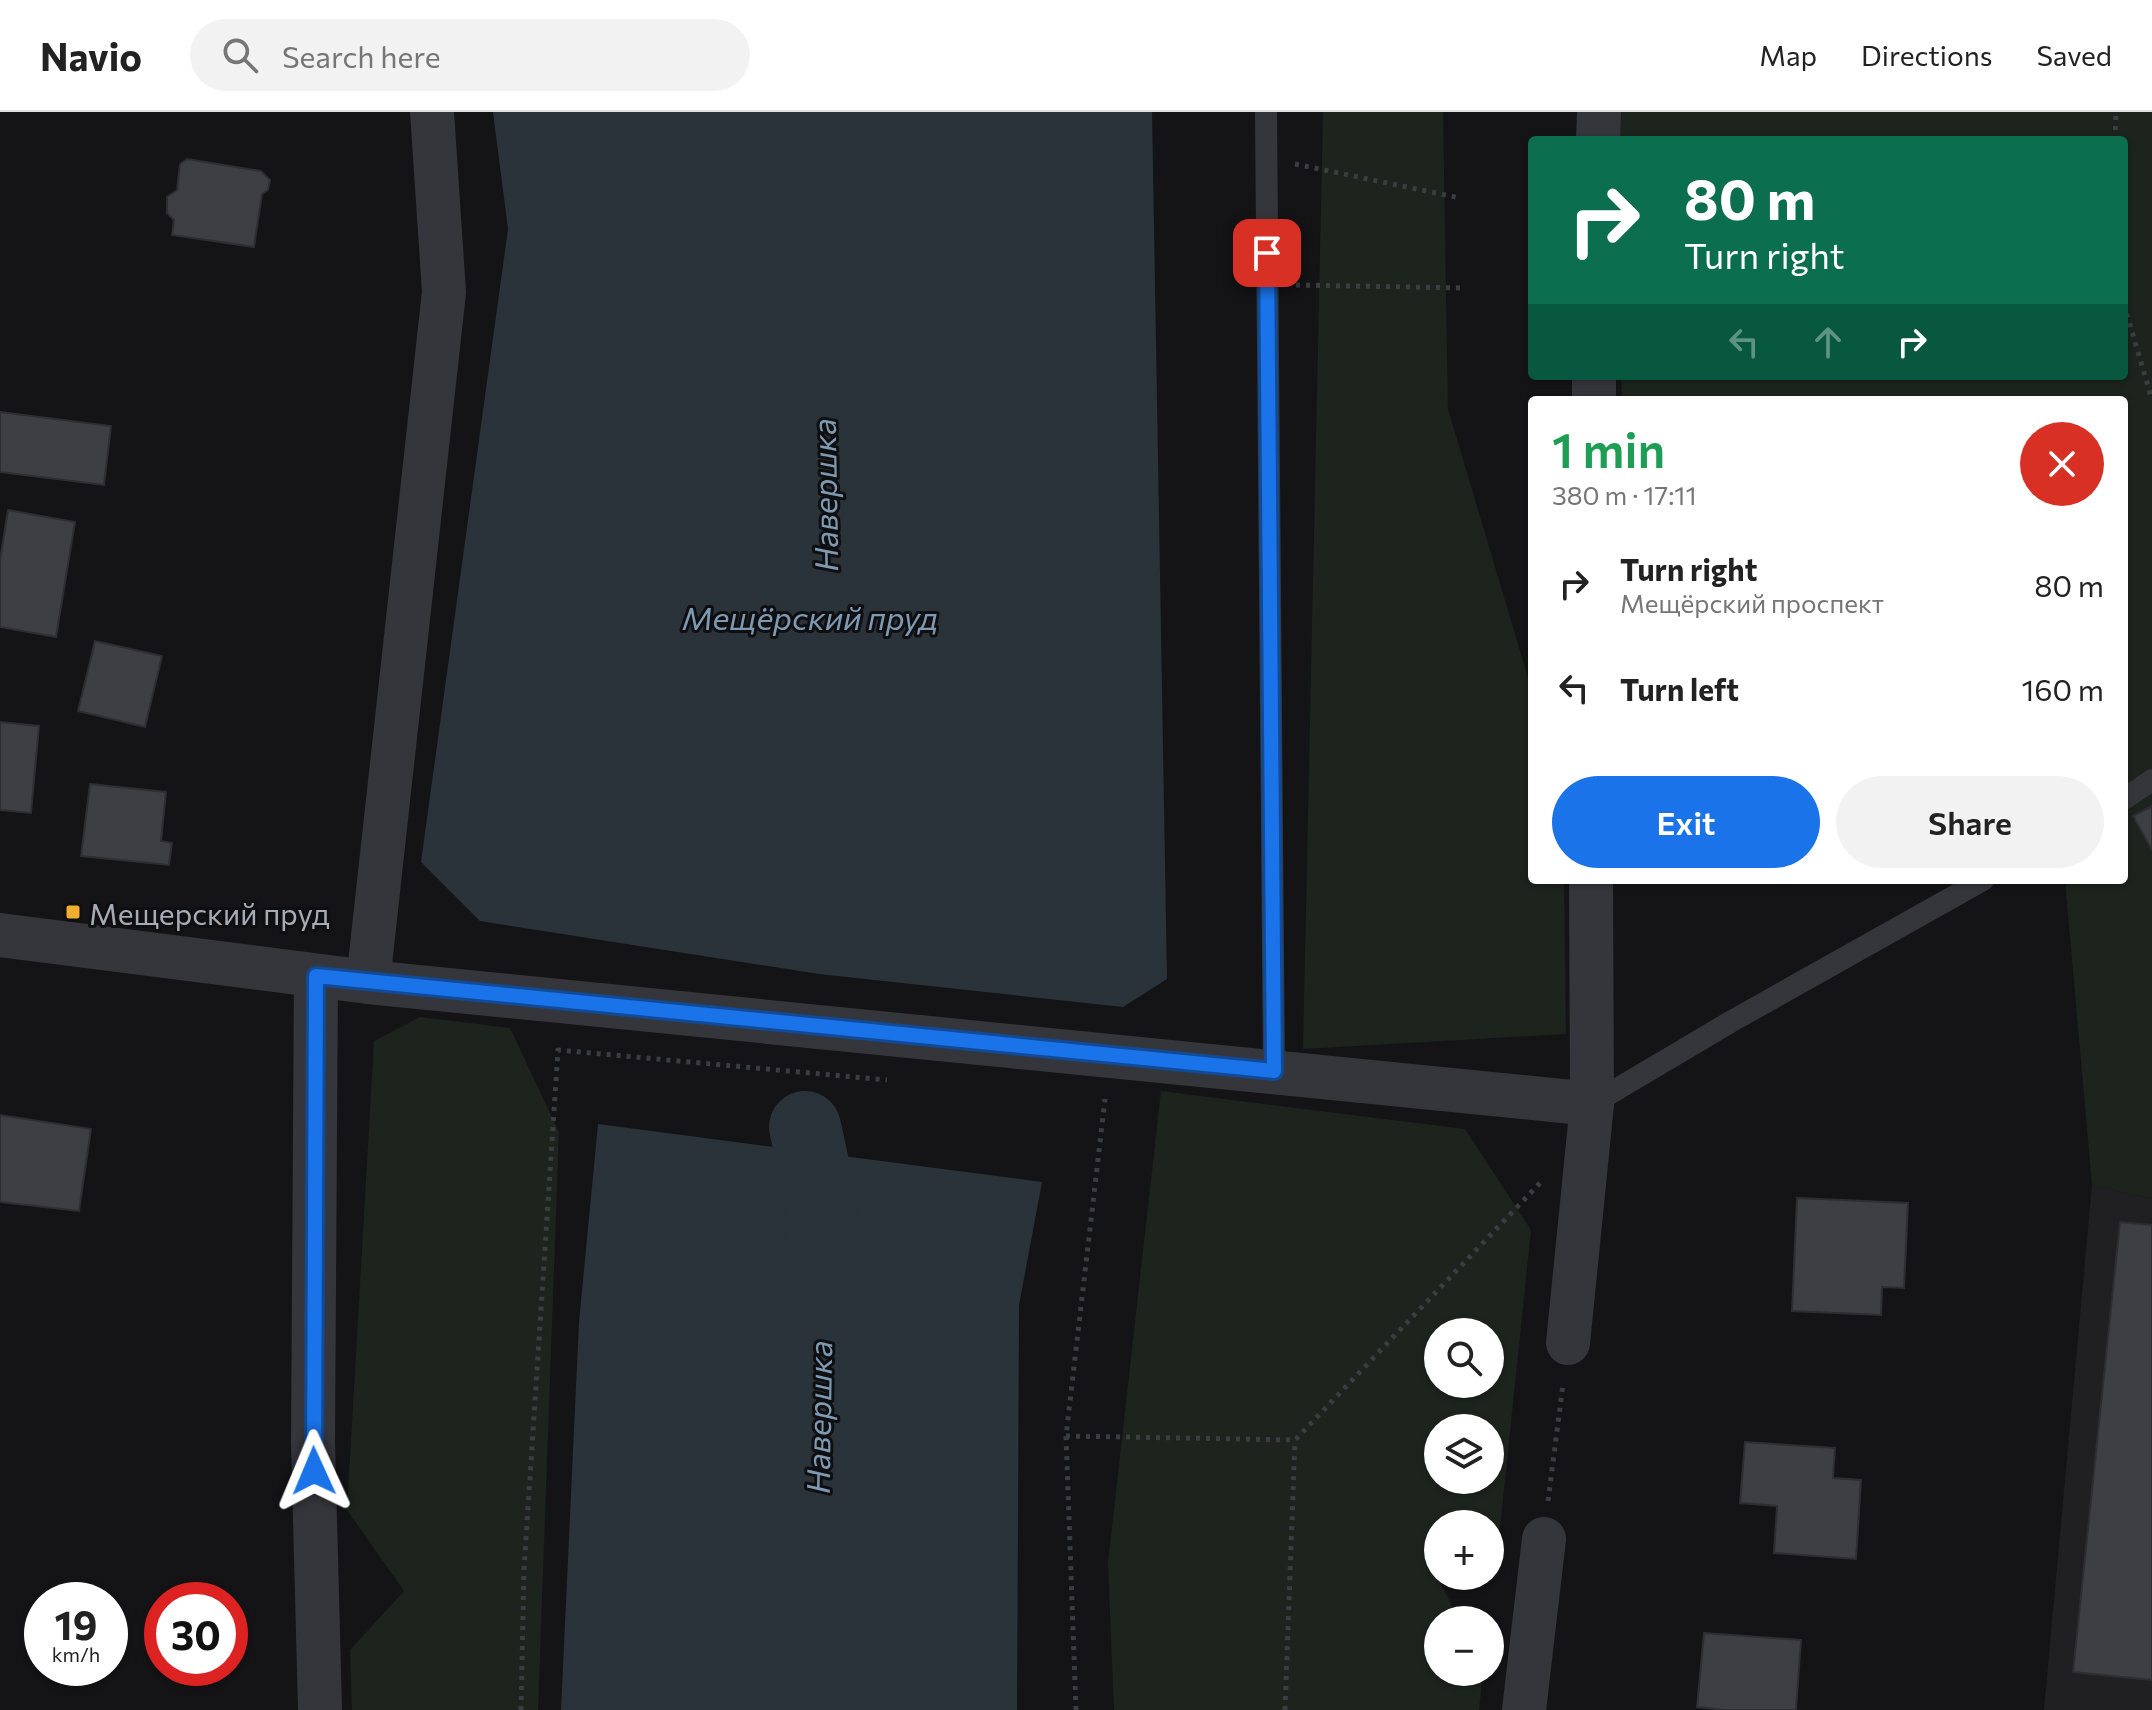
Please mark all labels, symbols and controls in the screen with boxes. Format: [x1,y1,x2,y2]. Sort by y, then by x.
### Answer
search box [190,19,750,91]
text: Navio [40,32,142,79]
icon: search [218,33,262,77]
text: Search here [282,37,441,74]
text: Map [1759,38,1817,72]
text: Directions [1861,38,1992,72]
text: Saved [2036,38,2112,72]
text: 80 m [1684,163,1815,232]
icon: right [1552,168,1656,272]
pin [1233,219,1301,287]
icon: arrive [1245,231,1289,275]
text: Turn right [1684,232,1845,276]
icon: left [1722,320,1766,364]
icon: ahead [1806,320,1850,364]
icon: right [1890,320,1934,364]
water label: Навершка [803,418,845,572]
text: 1 min [1552,419,1665,478]
button: close [2020,422,2104,506]
text: 380 m · 17:11 [1552,479,1697,510]
text: Turn right [1620,550,1757,587]
icon: right [1552,562,1596,606]
text: 80 m [2034,566,2104,603]
text: Мещёрский проспект [1620,587,1884,618]
water label: Мещёрский пруд [682,597,938,637]
icon: left [1552,666,1596,710]
text: Turn left [1620,670,1739,707]
text: 160 m [2021,670,2104,707]
button: Exit [1552,776,1820,868]
button: Share [1836,776,2104,868]
place label: Мещерский пруд [89,894,330,931]
marker: Мещерский пруд [64,903,82,921]
map controls [1424,1318,1504,1686]
button: search [1424,1318,1504,1398]
water label: Навершка [797,1340,839,1494]
button: layers [1424,1414,1504,1494]
position arrow [272,1429,356,1513]
button: + [1424,1510,1504,1590]
speed limit sign: 30 [144,1582,248,1686]
text: 19 [55,1599,97,1648]
button: − [1424,1606,1504,1686]
text: km/h [52,1642,100,1666]

